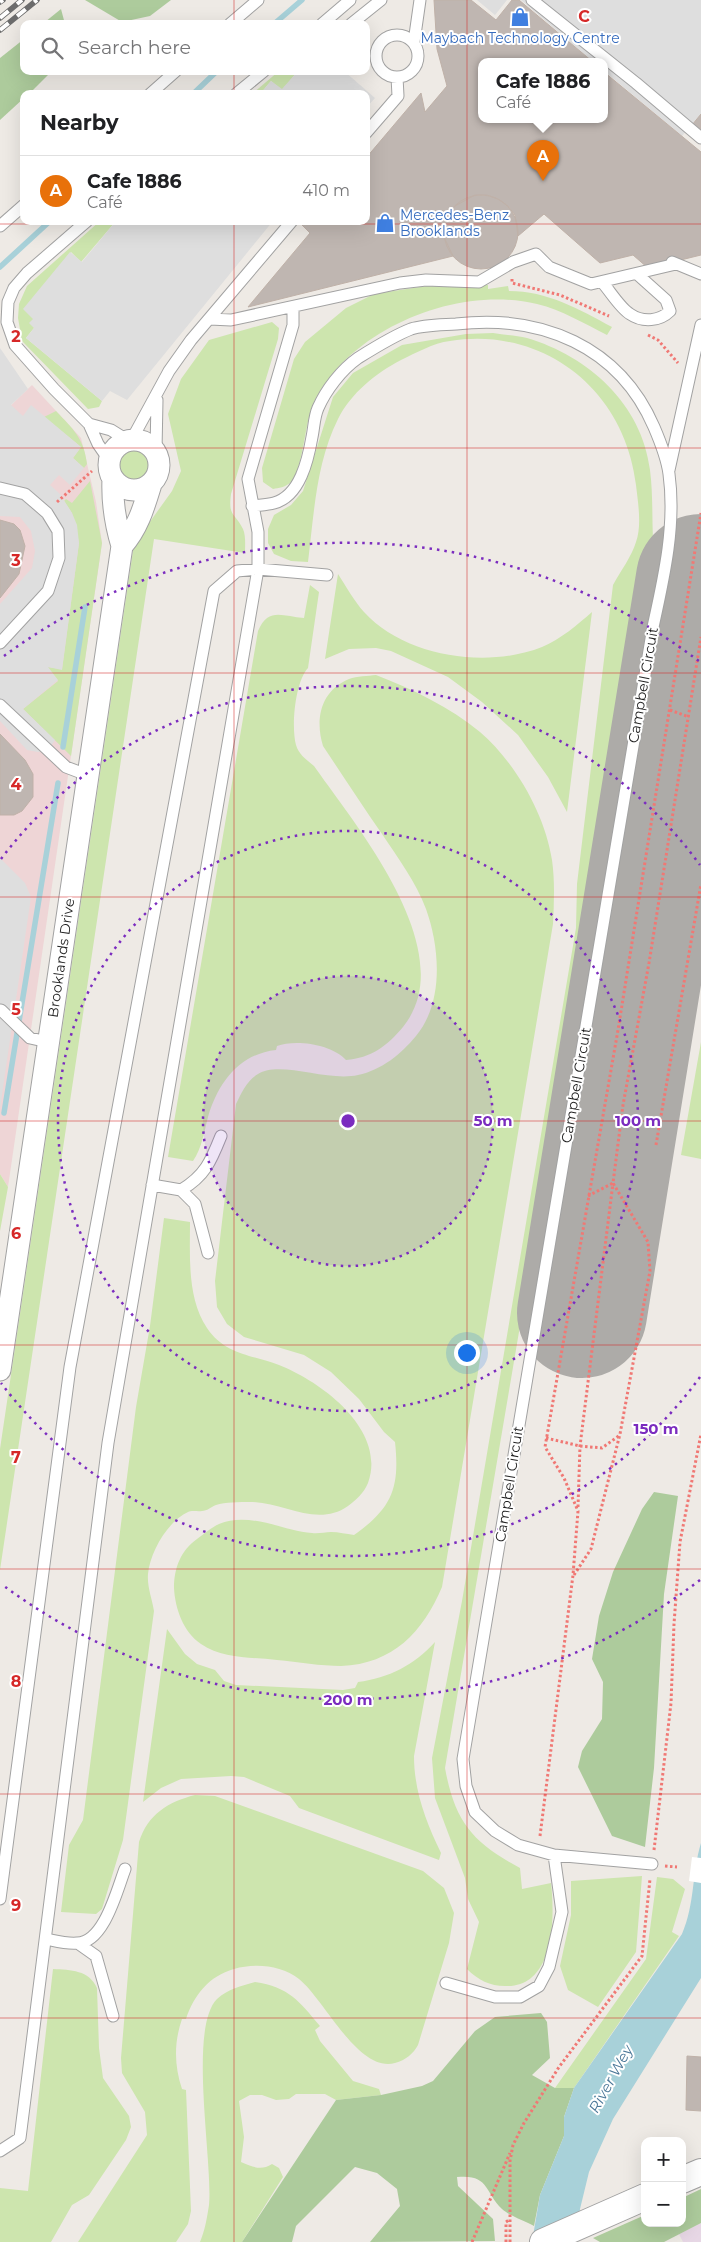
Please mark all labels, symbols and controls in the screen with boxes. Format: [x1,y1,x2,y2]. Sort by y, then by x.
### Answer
shop icon: Maybach Technology Centre [509,6,531,28]
text: C [578,7,590,26]
search box [20,20,370,75]
place label: Maybach Technology Centre [420,29,620,47]
icon: search [38,34,66,62]
text: Search here [78,36,191,59]
popup [478,58,608,123]
text: Cafe 1886 [496,70,590,93]
text: Café [496,93,531,112]
text: Nearby [40,110,119,135]
pin: A [527,140,559,181]
text: Cafe 1886 [87,170,182,193]
text: A [50,181,62,200]
text: 410 m [302,181,350,200]
text: Café [87,193,123,212]
place label: Mercedes-Benz Brooklands [400,206,509,240]
shop icon: Mercedes-Benz Brooklands [374,212,396,234]
text: 2 [11,327,21,346]
text: 3 [10,551,21,570]
street label: Campbell Circuit [624,625,662,744]
text: 4 [10,775,22,794]
street label: Brooklands Drive [44,897,78,1019]
text: 5 [11,1000,21,1019]
street label: Campbell Circuit [557,1025,595,1144]
text: 50 m [473,1111,513,1130]
text: 100 m [615,1111,661,1130]
centre of rings [339,1112,357,1130]
text: 6 [11,1224,21,1243]
your location [454,1340,480,1366]
text: 150 m [634,1419,678,1438]
street label: Campbell Circuit [491,1424,527,1543]
text: 7 [11,1448,21,1467]
text: 8 [11,1672,21,1691]
text: 200 m [323,1690,373,1709]
text: 9 [11,1896,21,1915]
water label: River Wey [584,2041,637,2116]
map controls [641,2137,686,2227]
button: + [641,2137,686,2182]
button: − [641,2182,686,2227]

